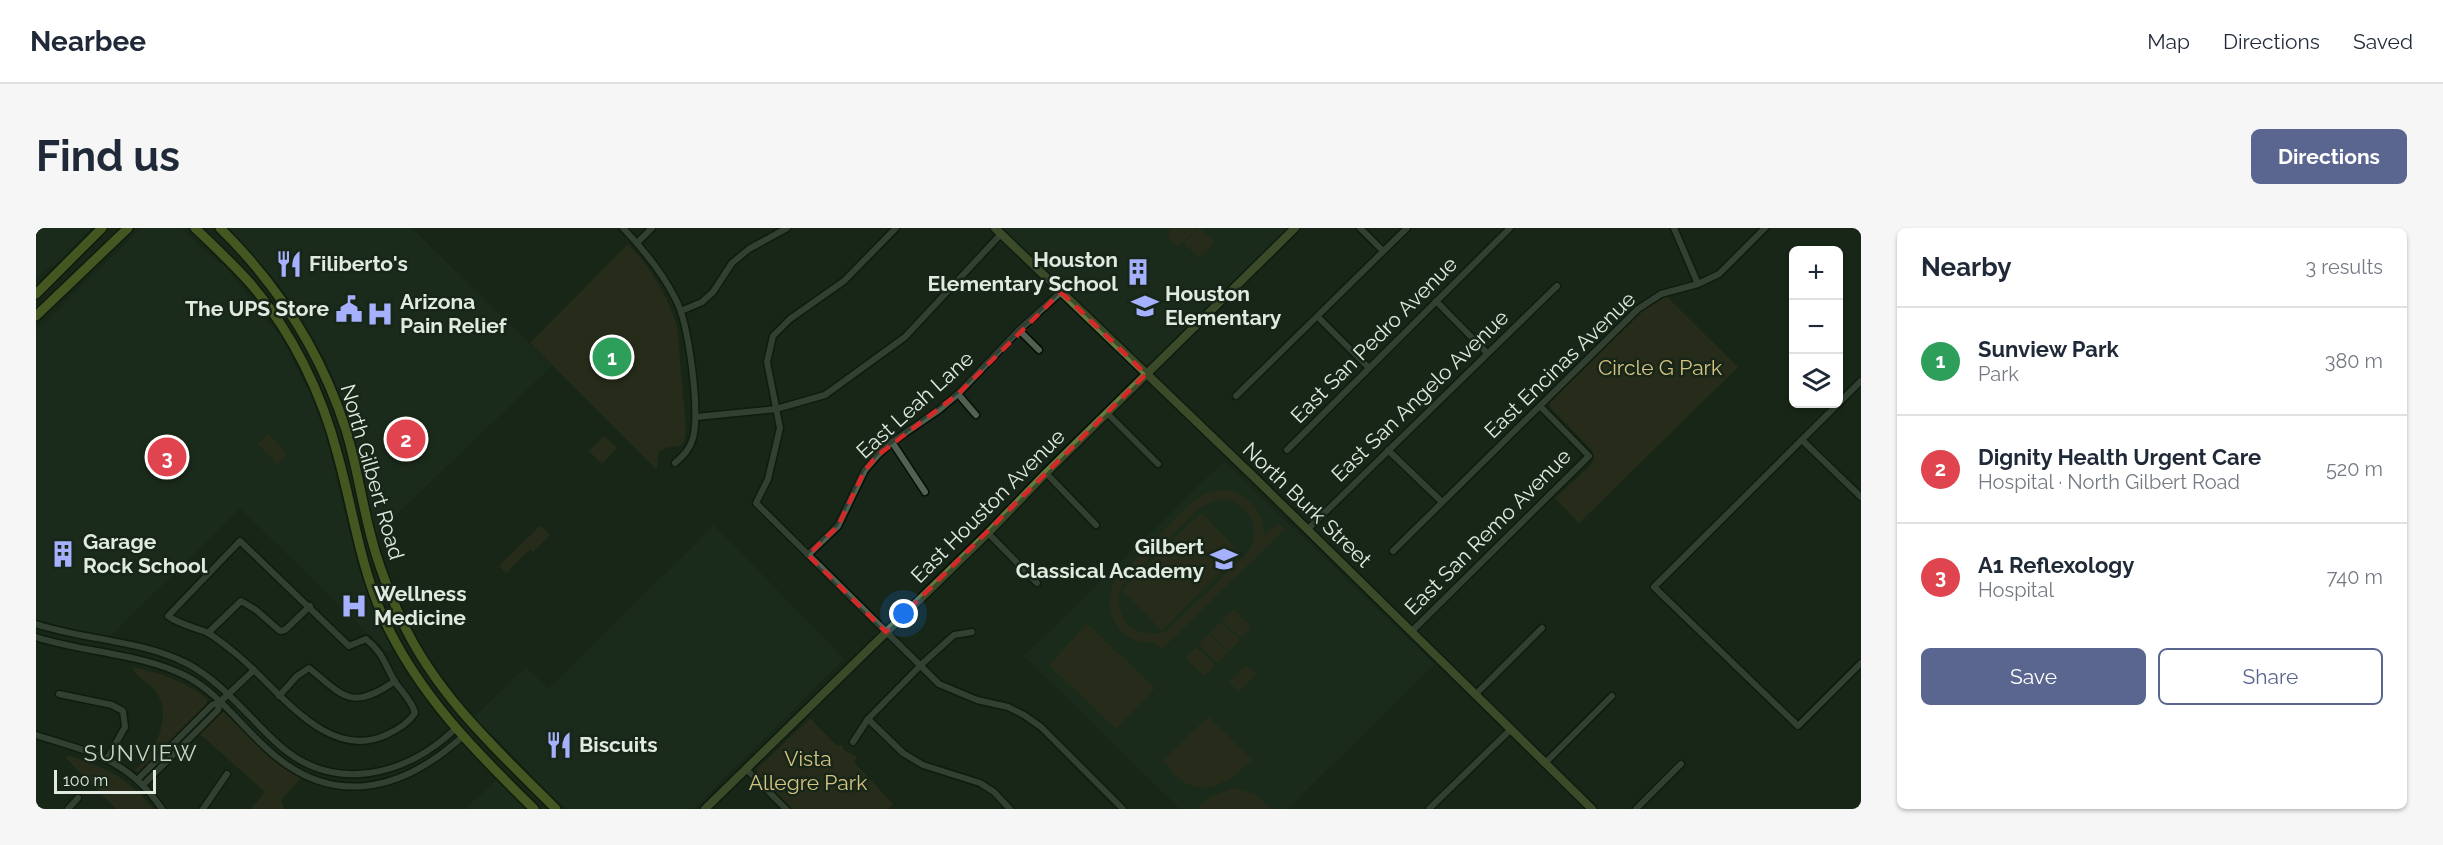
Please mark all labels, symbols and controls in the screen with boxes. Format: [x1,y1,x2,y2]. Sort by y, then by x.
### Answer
text: Nearbee [30,25,146,58]
text: Map [2147,29,2190,54]
text: Directions [2223,29,2320,54]
text: Saved [2353,29,2413,54]
button: Directions [2251,129,2407,184]
text: Find us [36,132,180,181]
map controls [1789,246,1843,408]
button: + [1789,246,1843,300]
place label: Houston Elementary School [928,247,1118,296]
restaurant icon: Filiberto's [274,249,304,279]
place label: Filiberto's [309,251,408,276]
street label: East San Pedro Avenue [1285,251,1462,428]
text: Nearby [1921,252,2011,282]
text: 3 results [2305,255,2383,279]
building icon: Houston Elementary School [1123,257,1153,287]
place label: Houston Elementary [1165,281,1282,330]
street label: East Encinas Avenue [1479,286,1640,443]
place label: Arizona Pain Relief [400,289,508,338]
school or university icon: Houston Elementary [1130,291,1160,321]
public building icon: The UPS Store [334,294,364,324]
place label: The UPS Store [185,296,329,321]
hospital icon: Arizona Pain Relief [365,299,395,329]
button: − [1789,300,1843,354]
street label: East San Angelo Avenue [1326,305,1513,487]
pin: 1 [592,334,632,380]
text: Sunview Park [1978,336,2119,362]
street label: East Leah Lane [851,346,978,464]
text: 1 [1936,349,1945,373]
text: 380 m [2325,349,2383,373]
button: layers [1789,354,1843,408]
park label: Circle G Park [1598,355,1722,380]
text: Park [1978,362,2019,386]
street label: North Gilbert Road [335,381,409,562]
pin: 2 [386,416,425,462]
street label: East Houston Avenue [906,424,1070,588]
pin: 3 [148,434,186,480]
street label: North Burk Street [1238,437,1377,572]
street label: East San Remo Avenue [1399,443,1576,620]
text: Dignity Health Urgent Care [1978,444,2261,470]
text: 2 [1935,457,1946,481]
text: 520 m [2326,457,2383,481]
text: Hospital · North Gilbert Road [1978,470,2240,494]
place label: Garage Rock School [83,529,208,578]
place label: Gilbert Classical Academy [1016,534,1204,583]
building icon: Garage Rock School [48,539,78,569]
school or university icon: Gilbert Classical Academy [1209,544,1239,574]
text: A1 Reflexology [1978,552,2134,578]
text: 3 [1935,565,1946,589]
text: 740 m [2327,565,2383,589]
text: Hospital [1978,578,2054,602]
place label: Wellness Medicine [374,581,467,630]
hospital icon: Wellness Medicine [339,591,369,621]
your location [889,599,918,628]
button: Save [1921,648,2146,705]
button: Share [2158,648,2383,705]
restaurant icon: Biscuits [544,730,574,760]
place label: Biscuits [579,732,658,757]
district label: SUNVIEW [84,740,198,766]
park label: Vista Allegre Park [749,746,867,795]
scale bar [54,767,156,794]
text: 100 m [63,771,108,790]

